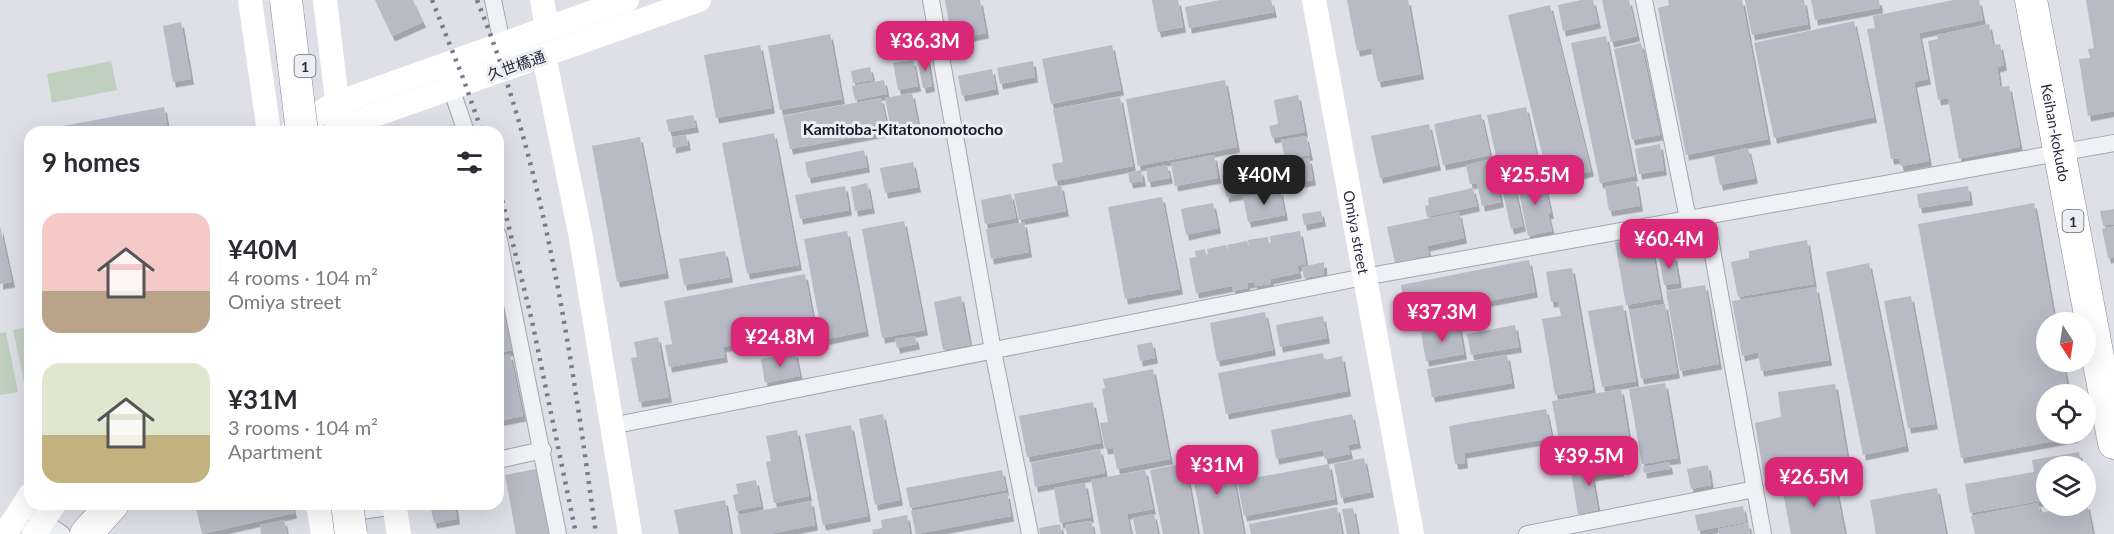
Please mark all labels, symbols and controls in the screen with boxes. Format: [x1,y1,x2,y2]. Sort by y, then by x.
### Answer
pin: ¥36.3M [876,21,974,72]
text: ¥36.3M [890,28,960,52]
street label: 久世橋通 [485,47,547,83]
road number: 1 [294,55,316,77]
street label: Keihan-kokudo [2038,82,2074,183]
district label: Kamitoba-Kitatonomotocho [803,119,1003,138]
text: 9 homes [42,146,140,178]
icon: filters [453,146,486,179]
pin: ¥40M [1228,155,1300,206]
pin: ¥25.5M [1486,155,1584,206]
text: ¥40M [1237,162,1291,186]
text: ¥25.5M [1500,162,1570,186]
street label: Omiya street [1340,189,1373,276]
road number: 1 [2062,210,2084,232]
pin: ¥60.4M [1620,219,1718,270]
text: ¥60.4M [1634,226,1704,250]
text: ¥40M [228,233,298,265]
icon: home [90,237,162,309]
text: 4 rooms · 104 m² [228,265,378,289]
text: Omiya street [228,289,341,313]
pin: ¥37.3M [1393,292,1491,343]
text: ¥37.3M [1407,299,1477,323]
north arrow [2036,312,2096,372]
map controls [2036,312,2096,516]
pin: ¥24.8M [731,317,829,368]
text: ¥24.8M [745,324,815,348]
text: ¥31M [228,383,298,415]
button: locate [2036,384,2096,444]
icon: home [90,387,162,459]
text: 3 rooms · 104 m² [228,415,378,439]
pin: ¥39.5M [1540,436,1638,487]
text: Apartment [228,439,322,463]
text: ¥39.5M [1554,443,1624,467]
pin: ¥31M [1181,445,1253,496]
text: ¥31M [1190,452,1244,476]
button: layers [2036,456,2096,516]
pin: ¥26.5M [1765,457,1863,508]
text: ¥26.5M [1779,464,1849,488]

